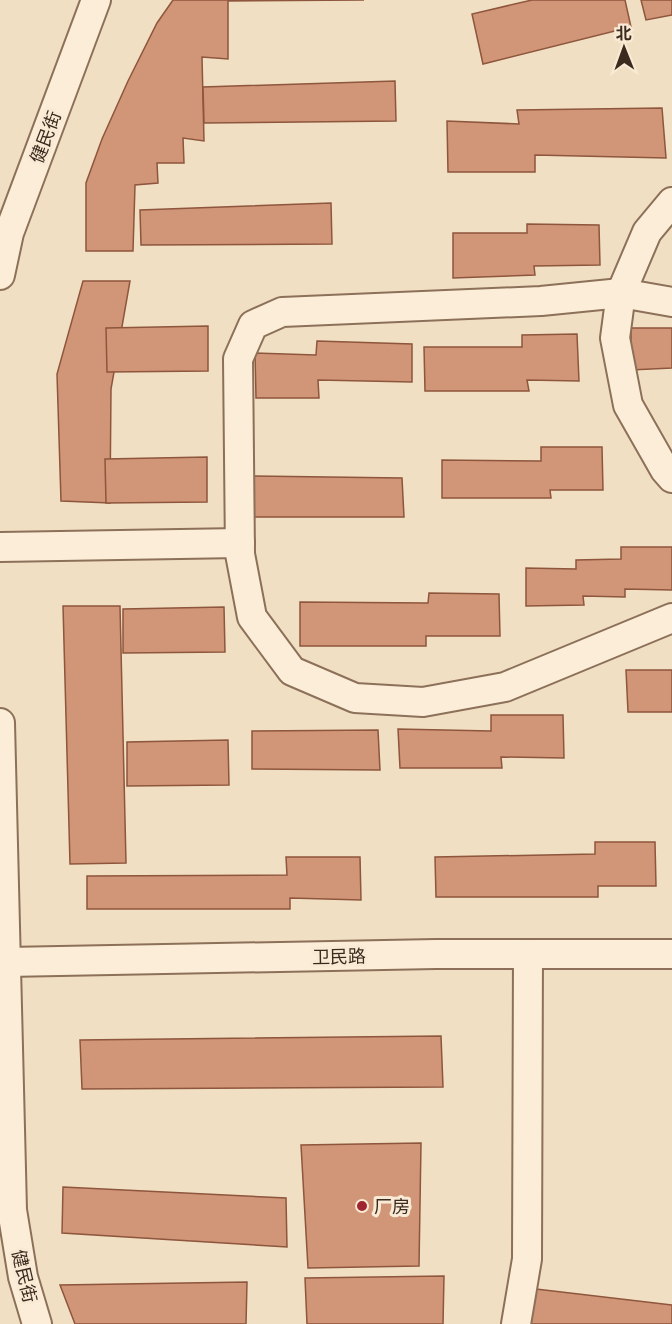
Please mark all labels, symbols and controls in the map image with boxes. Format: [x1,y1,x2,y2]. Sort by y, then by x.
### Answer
north arrow [594,18,654,78]
text: 北 [616,22,632,44]
street label: 健民街 [24,107,66,167]
street label: 卫民路 [312,944,366,968]
place label: 厂房 [374,1194,410,1218]
marker: 厂房 [355,1199,369,1213]
street label: 健民街 [7,1247,43,1305]

